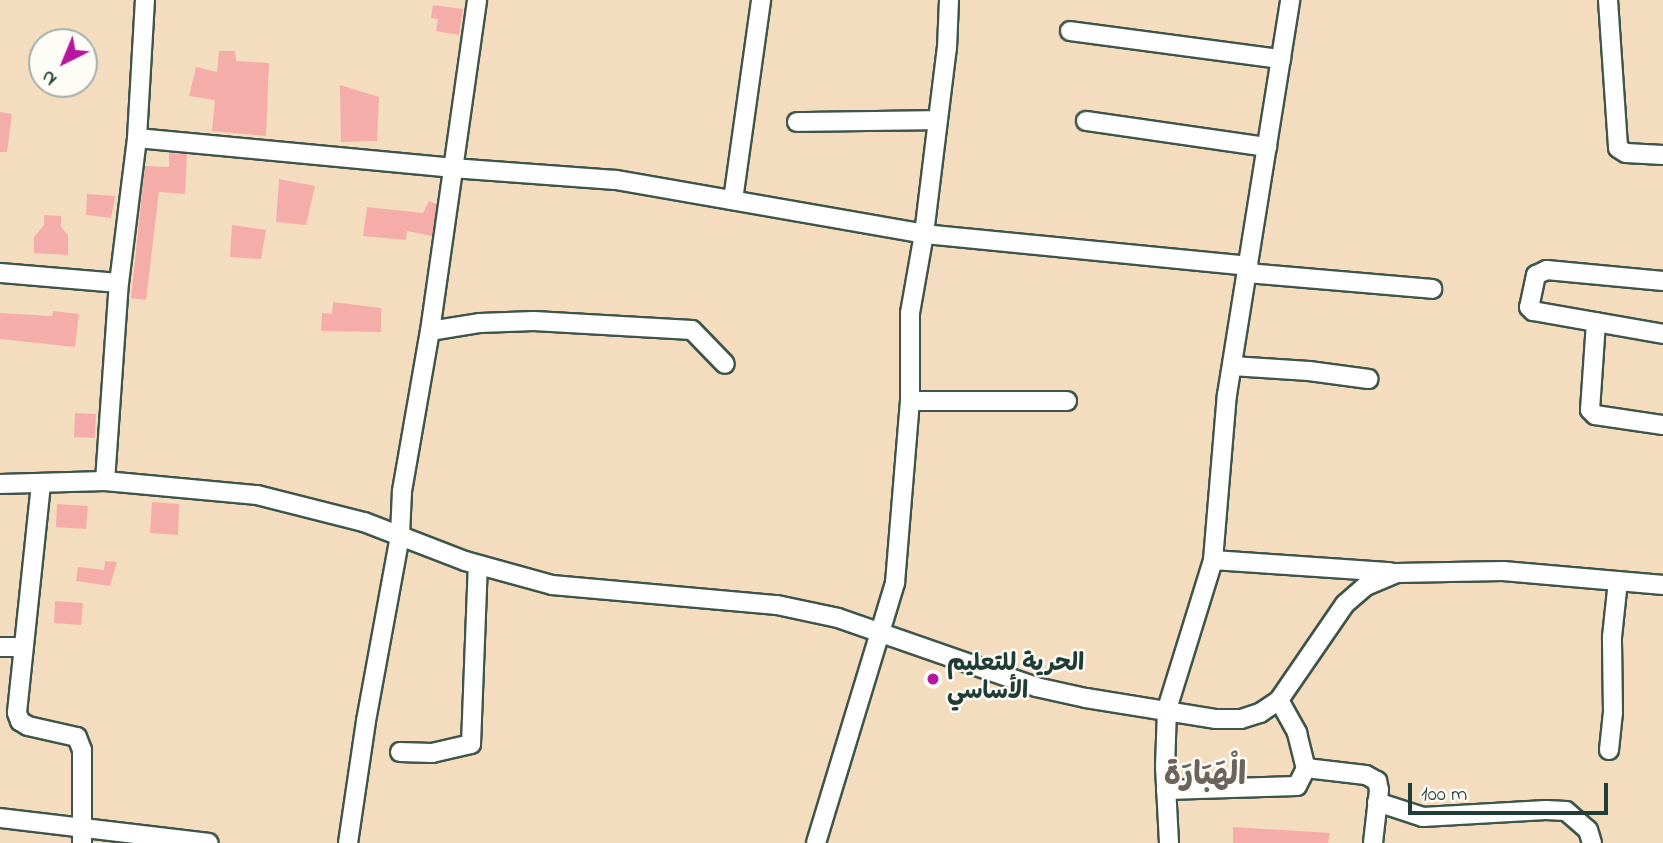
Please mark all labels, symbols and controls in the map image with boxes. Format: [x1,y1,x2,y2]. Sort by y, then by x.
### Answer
north arrow [28,28,98,98]
text: N [36,63,64,92]
place label: الحرية للتعليم الأساسي [947,651,1084,707]
marker: الحرية للتعليم الأساسي [925,671,941,687]
district label: الْهَبَارَة [1164,758,1246,796]
scale bar [1411,770,1610,814]
text: 100 m [1421,780,1467,810]

